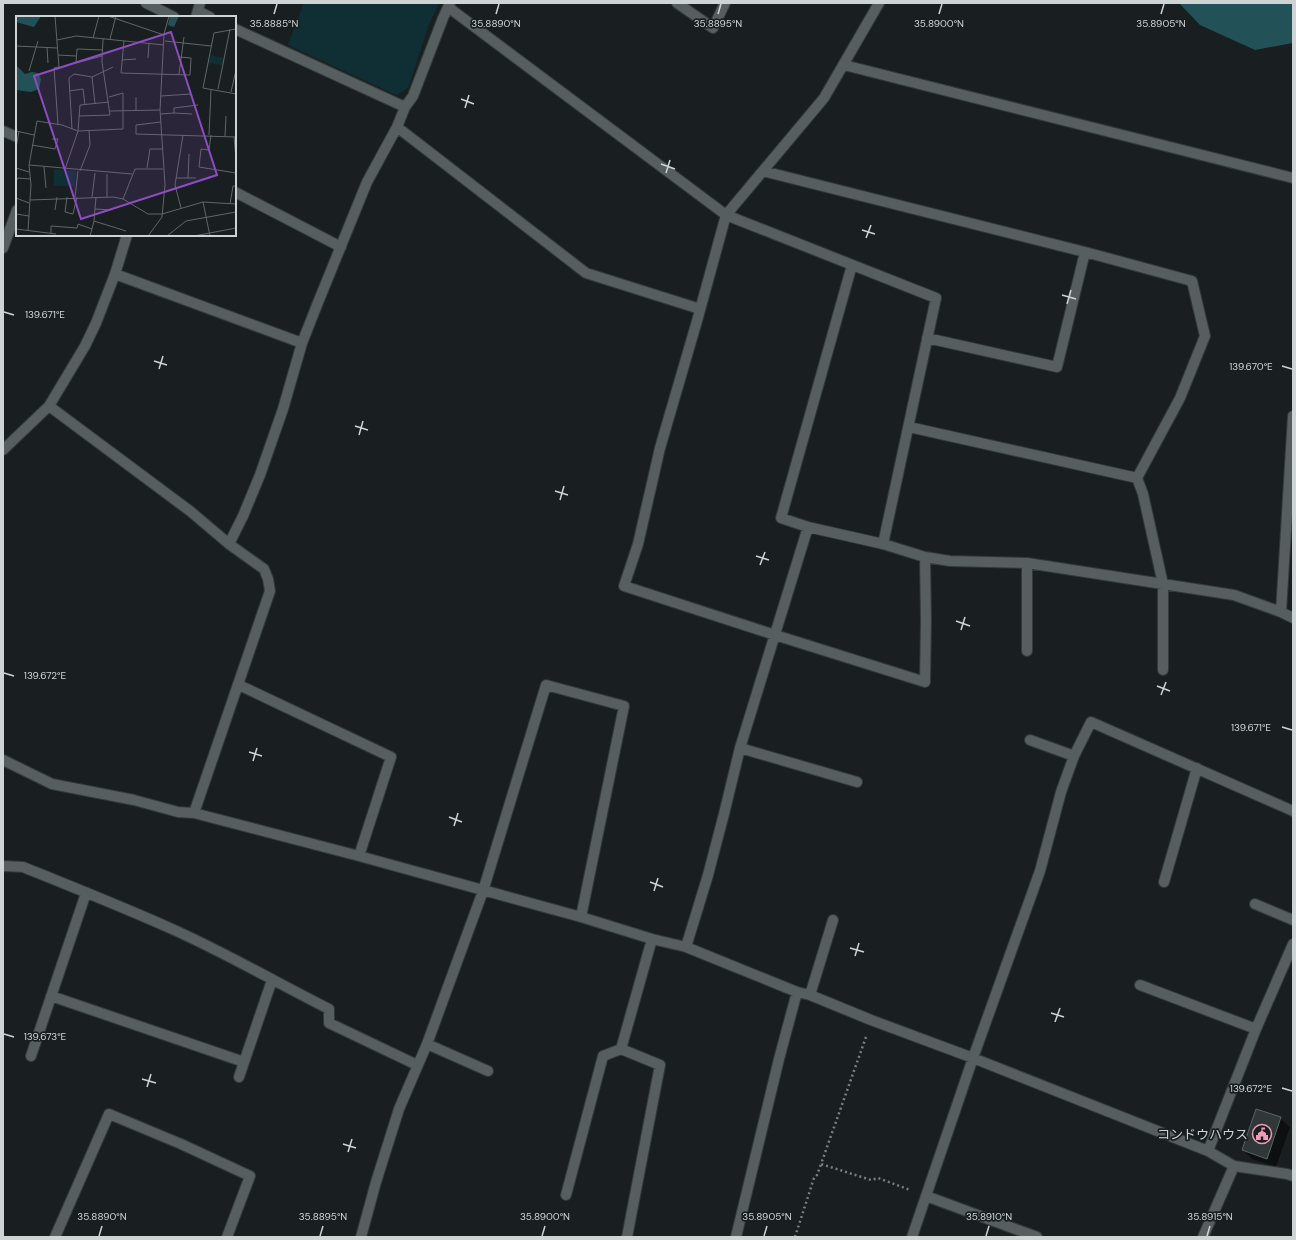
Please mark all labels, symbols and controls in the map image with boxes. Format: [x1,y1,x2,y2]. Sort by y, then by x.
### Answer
inset map [16,16,236,236]
text: 35.8885°N [250,17,298,30]
text: 35.8890°N [471,17,521,30]
text: 35.8895°N [694,17,742,30]
text: 35.8900°N [914,17,964,30]
text: 35.8905°N [1136,17,1186,30]
text: 139.671°E [25,308,65,321]
text: 139.670°E [1229,360,1273,373]
text: 139.672°E [24,669,67,682]
text: 139.671°E [1231,721,1271,734]
text: 139.673°E [24,1030,67,1043]
text: 139.672°E [1230,1082,1273,1095]
public building icon: コンドウハウス [1251,1123,1273,1145]
place label: コンドウハウス [1157,1126,1248,1143]
text: 35.8890°N [77,1210,127,1223]
text: 35.8895°N [299,1210,347,1223]
text: 35.8900°N [520,1210,570,1223]
text: 35.8905°N [742,1210,792,1223]
text: 35.8910°N [966,1210,1012,1223]
text: 35.8915°N [1187,1210,1233,1223]

